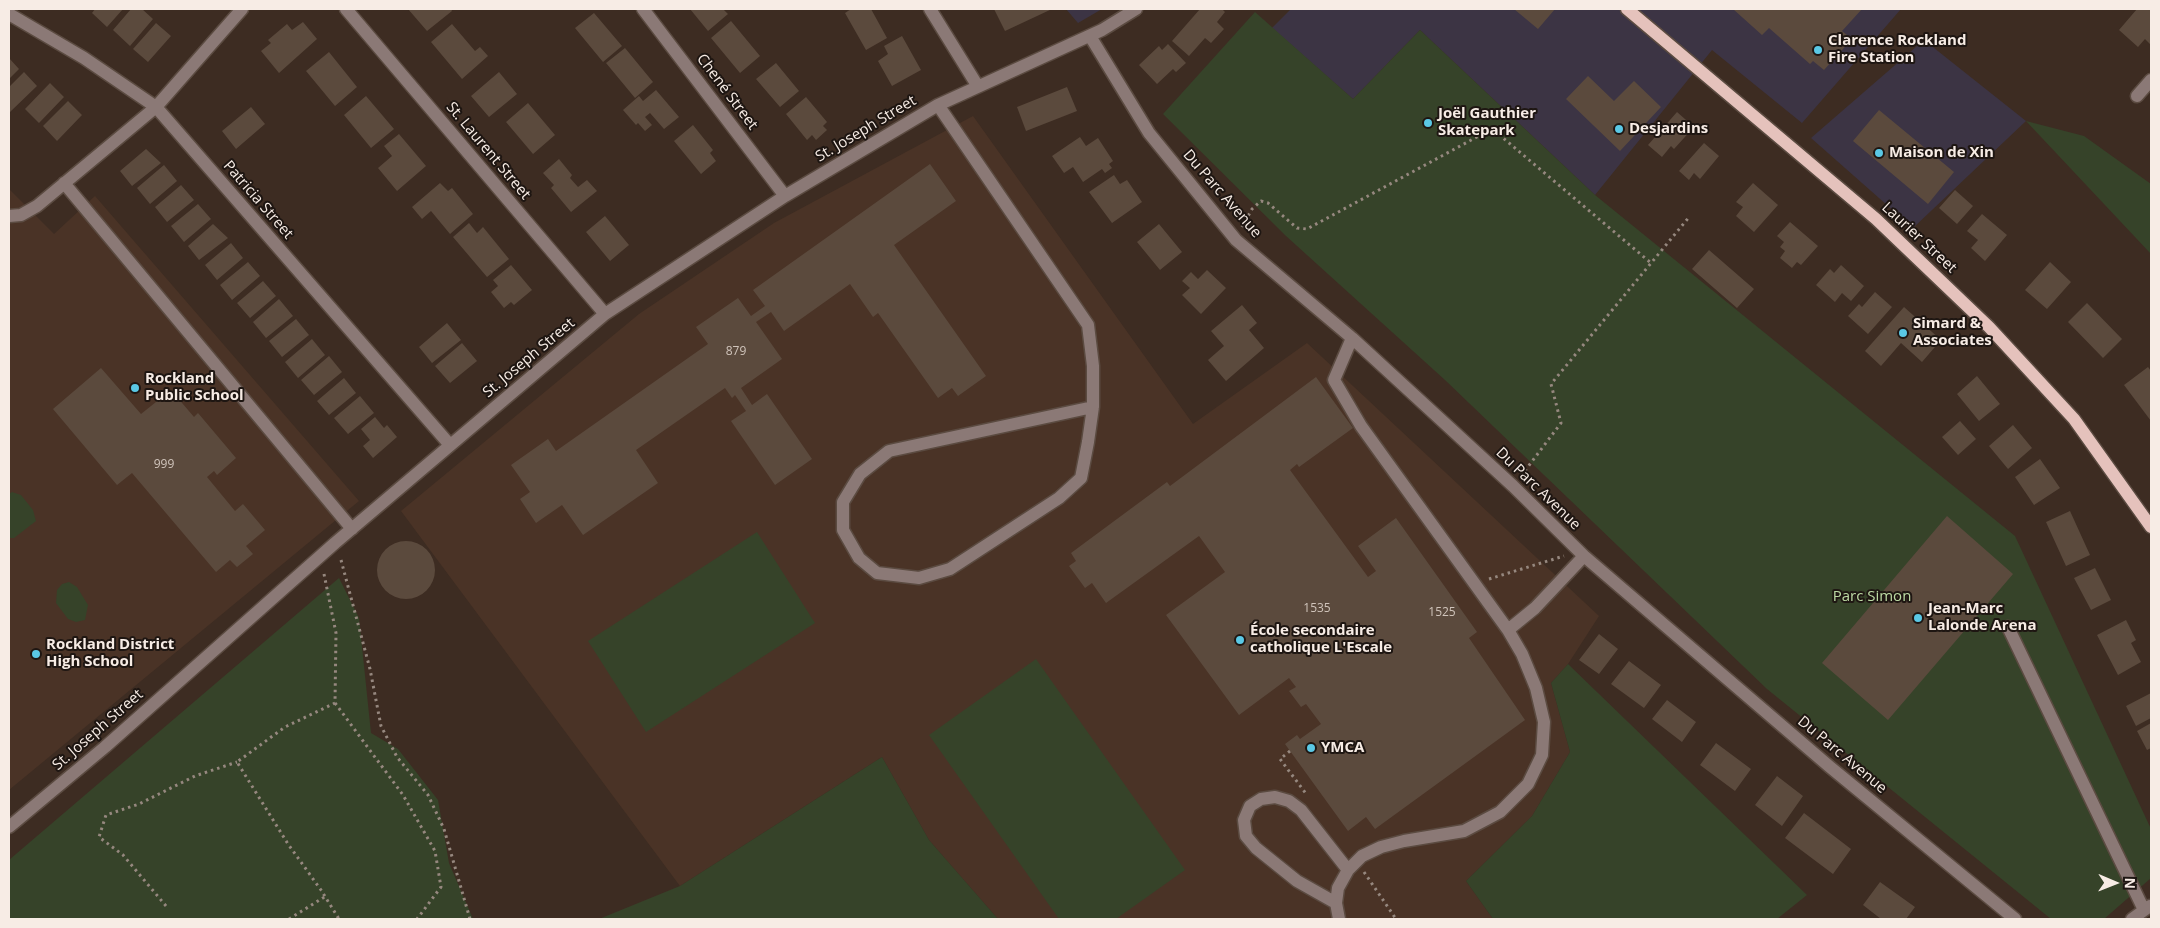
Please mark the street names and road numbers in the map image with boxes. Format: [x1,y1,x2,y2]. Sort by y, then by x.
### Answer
street label: Chené Street [693,50,761,134]
street label: St. Joseph Street [812,92,920,166]
street label: St. Laurent Street [442,99,534,203]
street label: Du Parc Avenue [1179,146,1265,242]
street label: Patricia Street [219,157,297,243]
street label: Laurier Street [1878,199,1960,277]
street label: St. Joseph Street [479,314,579,402]
street label: Du Parc Avenue [1492,444,1584,534]
street label: St. Joseph Street [49,686,147,774]
street label: Du Parc Avenue [1794,713,1890,797]

